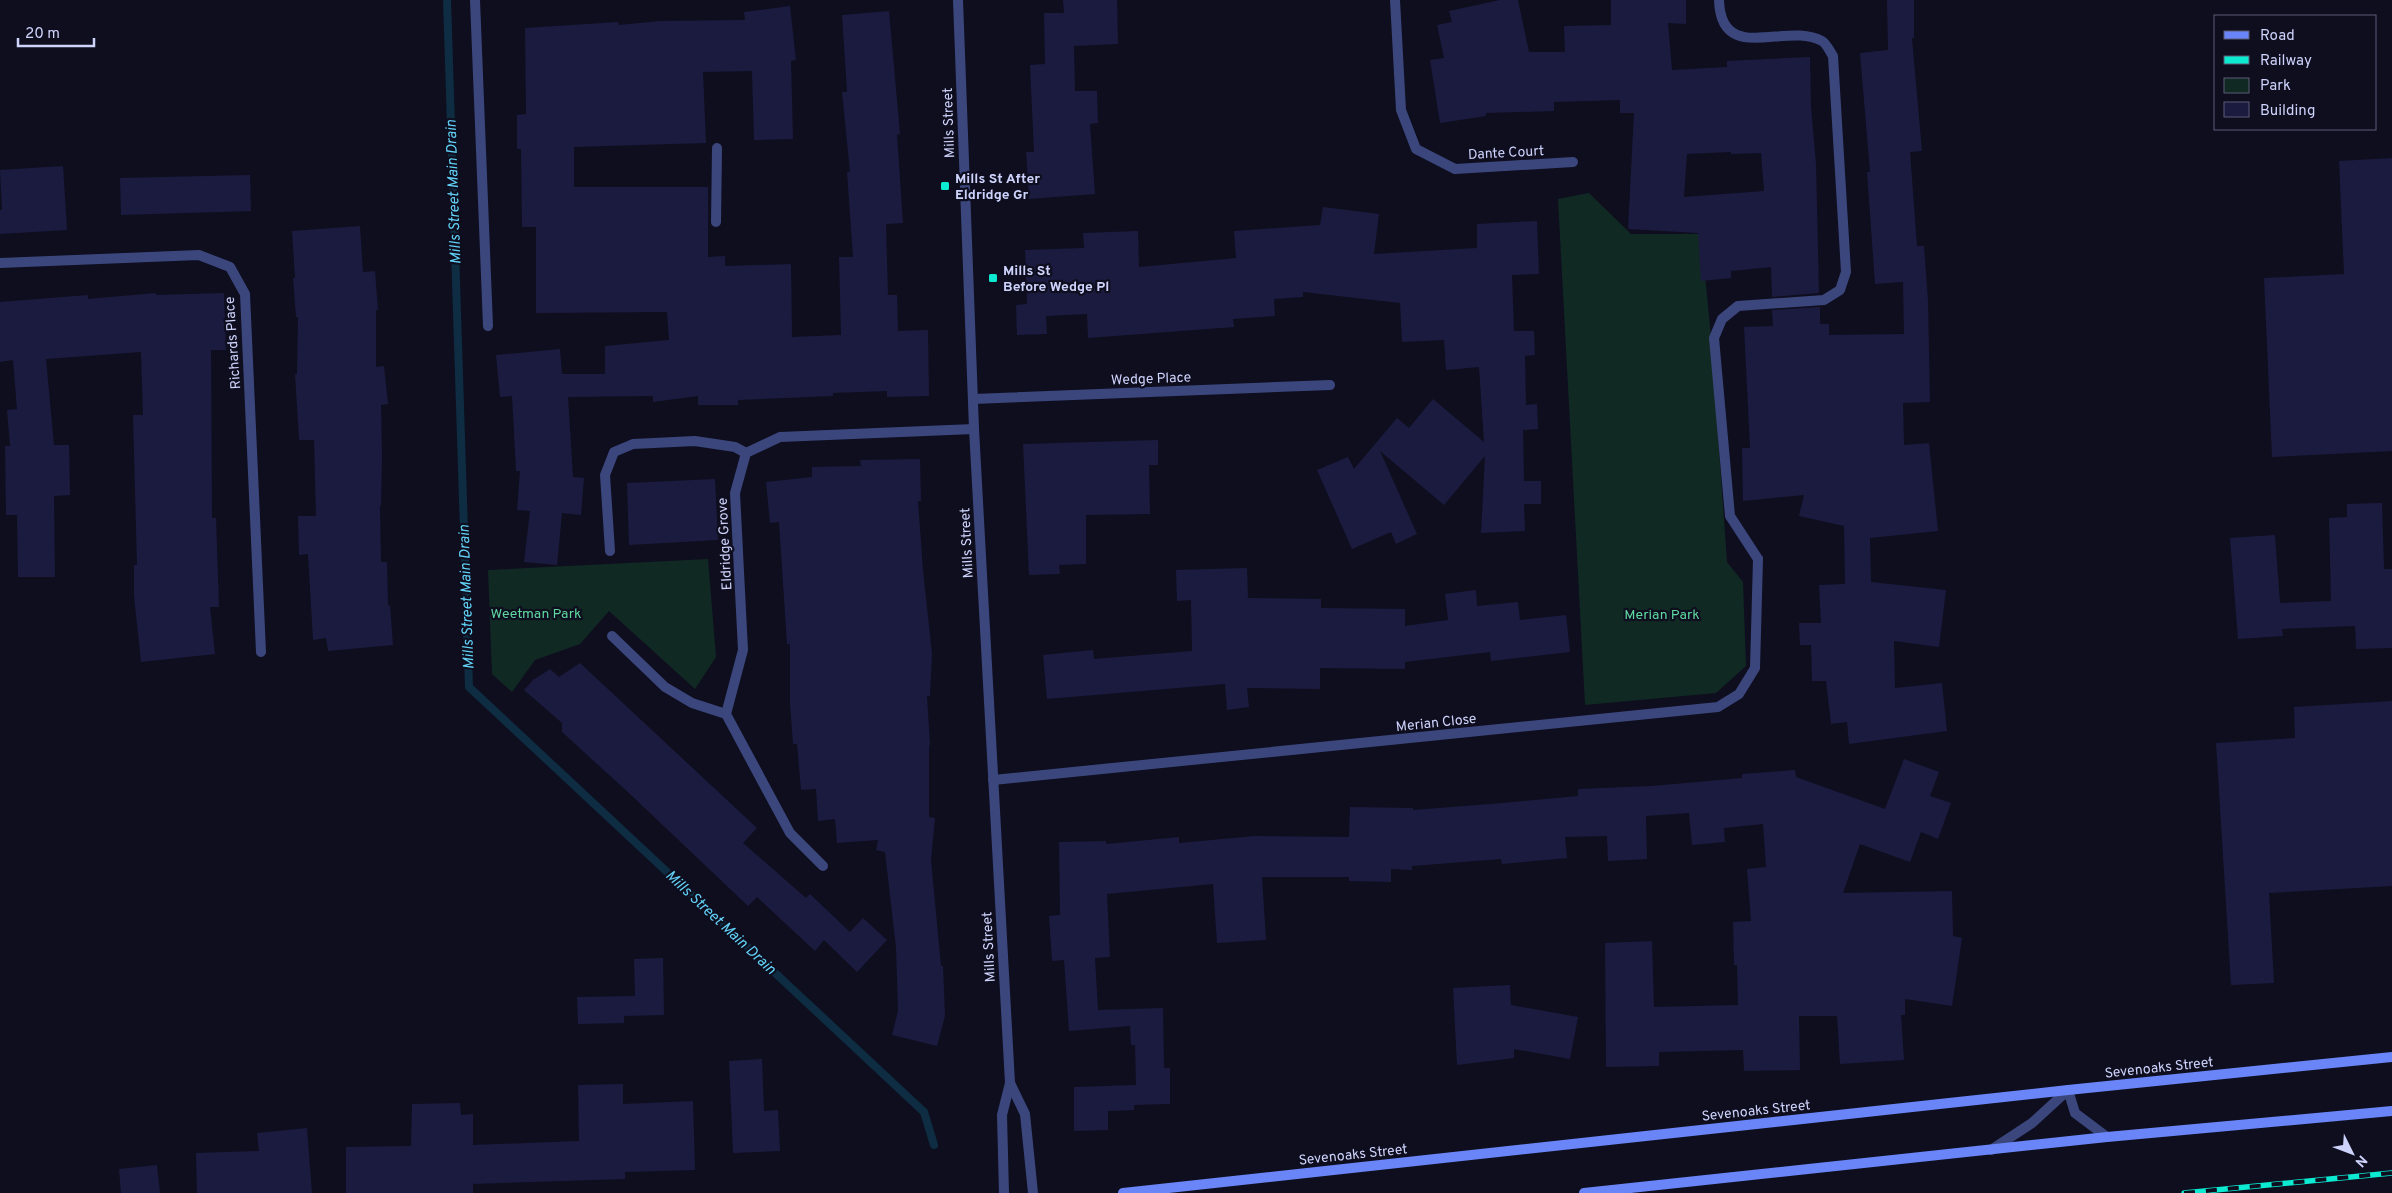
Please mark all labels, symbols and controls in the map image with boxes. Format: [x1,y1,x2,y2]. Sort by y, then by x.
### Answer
scale bar [18,15,94,47]
legend [2214,15,2377,130]
text: 20 m [25,25,60,44]
text: Road [2260,27,2295,46]
text: Railway [2260,52,2312,71]
text: Park [2260,77,2291,96]
street label: Mills Street [940,87,959,158]
text: Building [2260,102,2315,121]
water label: Mills Street Main Drain [442,119,467,265]
street label: Dante Court [1468,143,1545,164]
place label: Mills St After Eldridge Gr [955,171,1040,204]
marker: Mills St After Eldridge Gr [939,180,951,192]
place label: Mills St Before Wedge Pl [1003,263,1109,296]
marker: Mills St Before Wedge Pl [987,272,999,284]
street label: Richards Place [222,296,245,390]
street label: Wedge Place [1111,370,1192,389]
street label: Eldridge Grove [715,497,736,591]
street label: Mills Street [957,507,978,579]
water label: Mills Street Main Drain [455,524,480,670]
park label: Weetman Park [491,606,581,623]
park label: Merian Park [1624,607,1700,624]
street label: Merian Close [1395,711,1477,736]
water label: Mills Street Main Drain [661,867,779,979]
street label: Mills Street [979,911,1000,983]
street label: Sevenoaks Street [2104,1054,2214,1083]
street label: Sevenoaks Street [1701,1097,1811,1126]
north arrow [2327,1128,2377,1178]
street label: Sevenoaks Street [1298,1141,1408,1170]
text: N [2351,1151,2370,1170]

